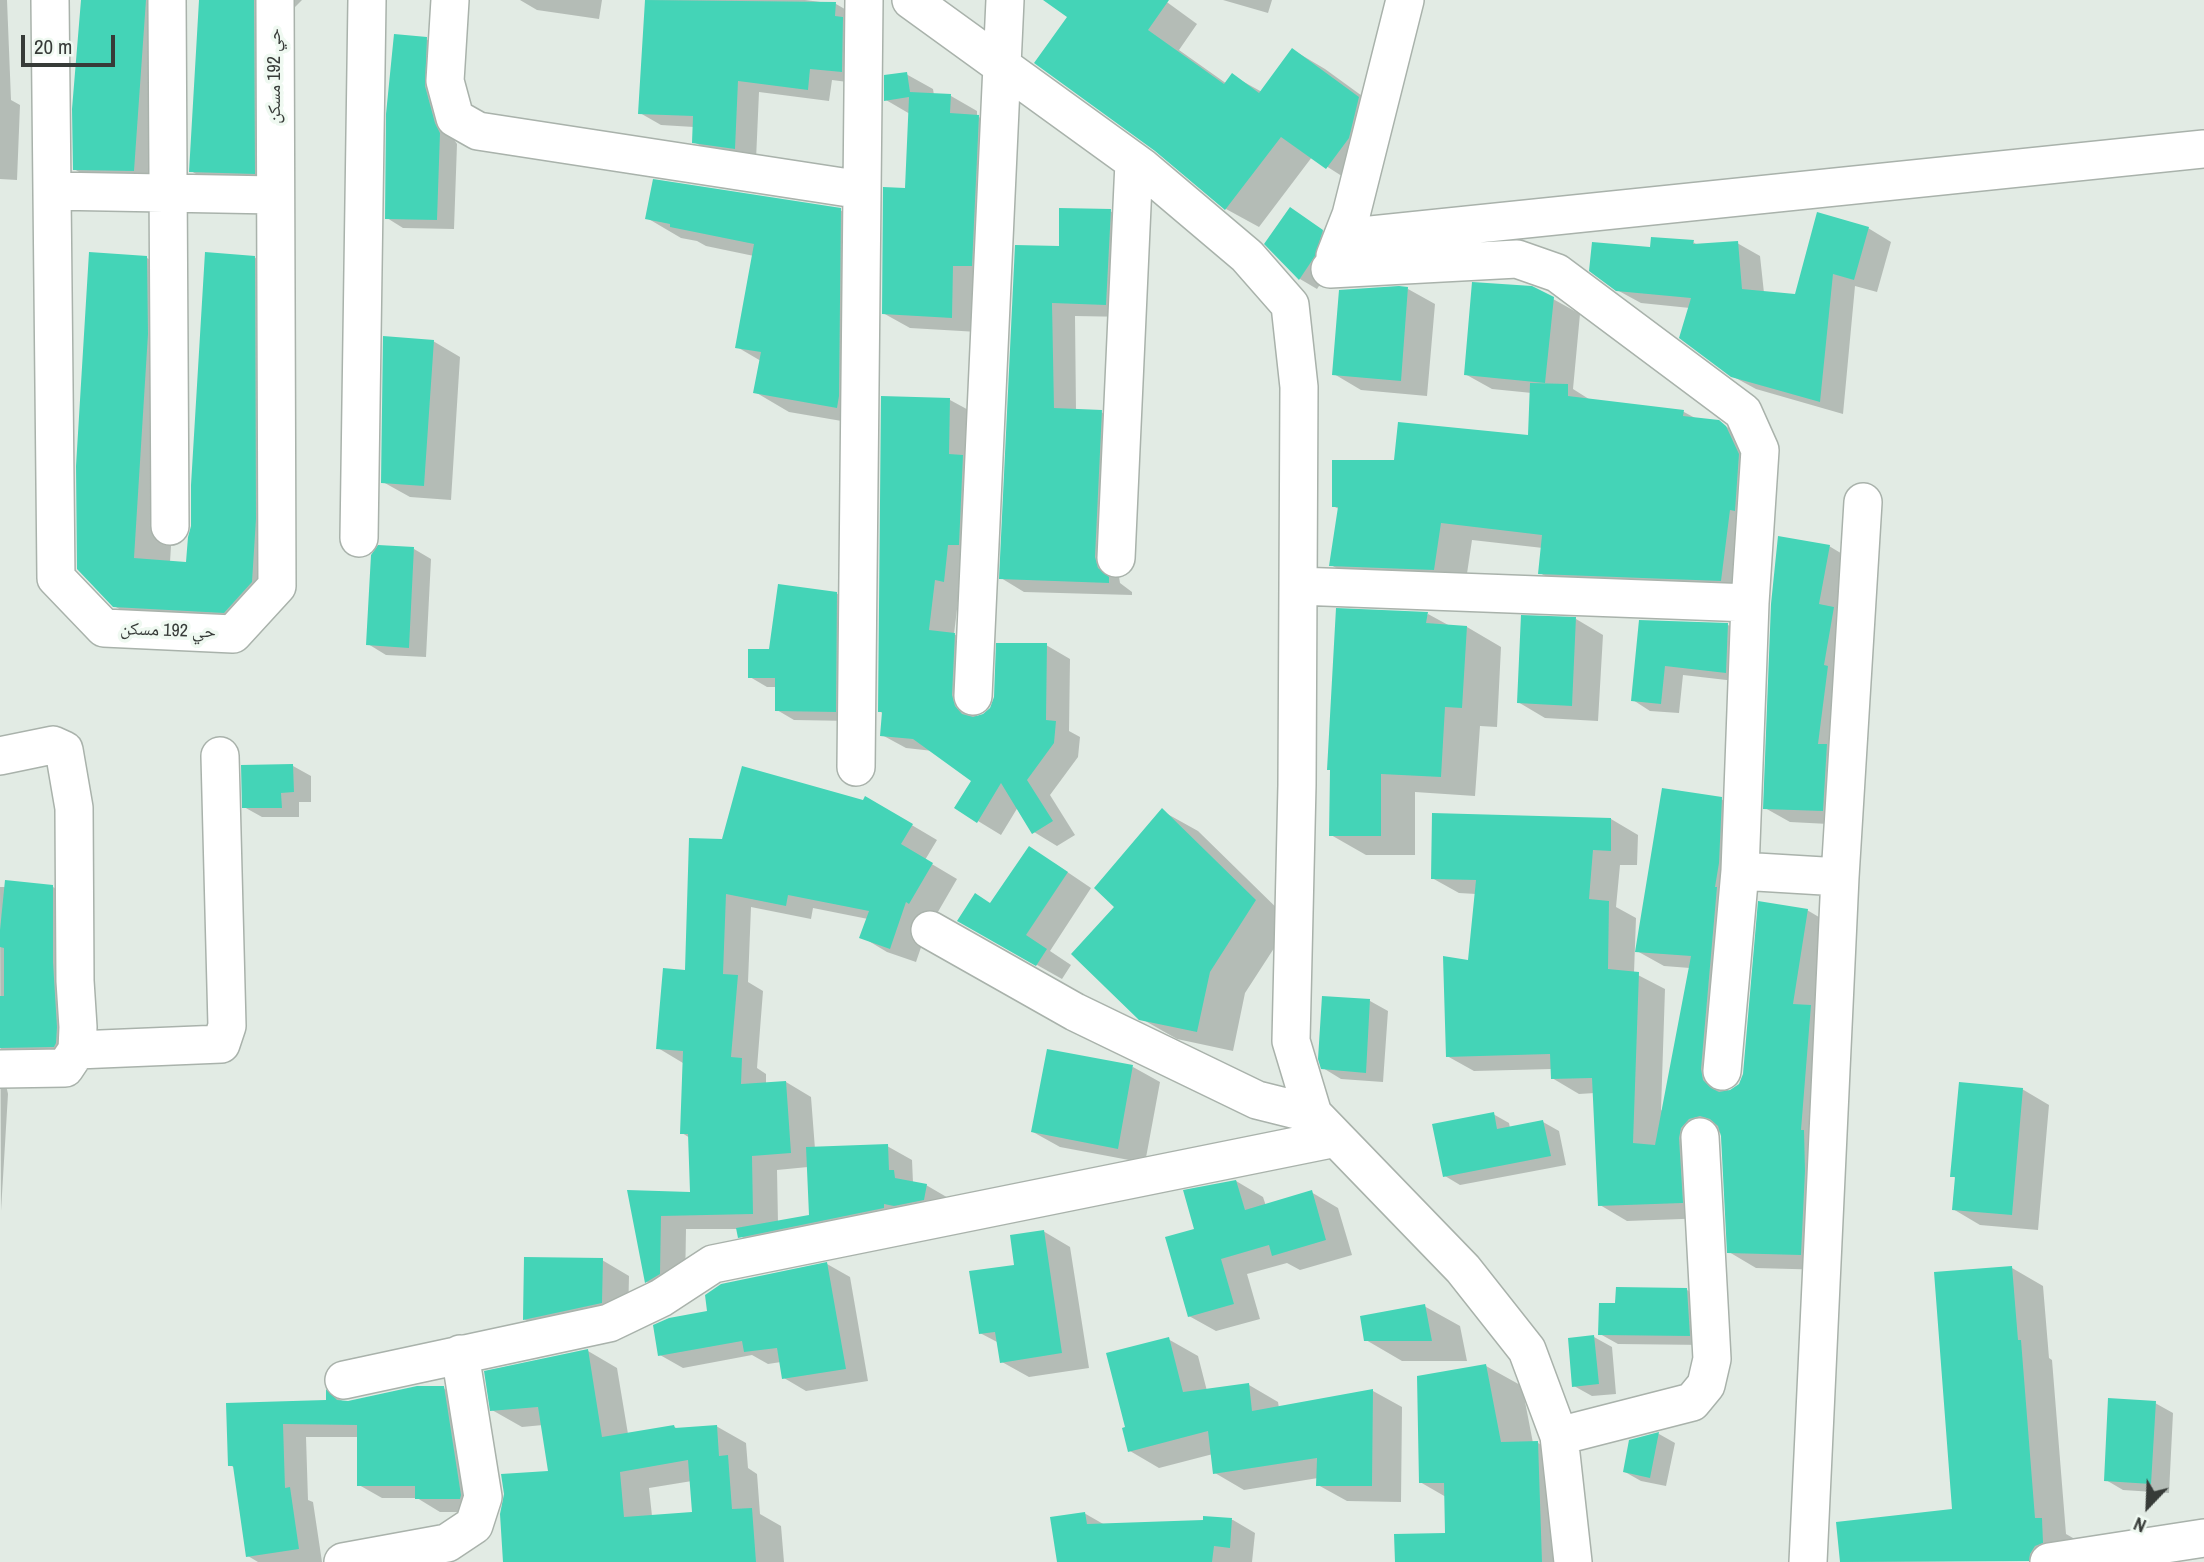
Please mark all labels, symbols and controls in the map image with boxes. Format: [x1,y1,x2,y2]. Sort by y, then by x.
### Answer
scale bar [24,21,119,65]
street label: حي 192 مسكن [264,28,286,124]
text: 20 m [34,32,72,61]
street label: حي 192 مسكن [120,619,216,643]
north arrow [2113,1471,2183,1541]
text: N [2130,1511,2150,1539]

